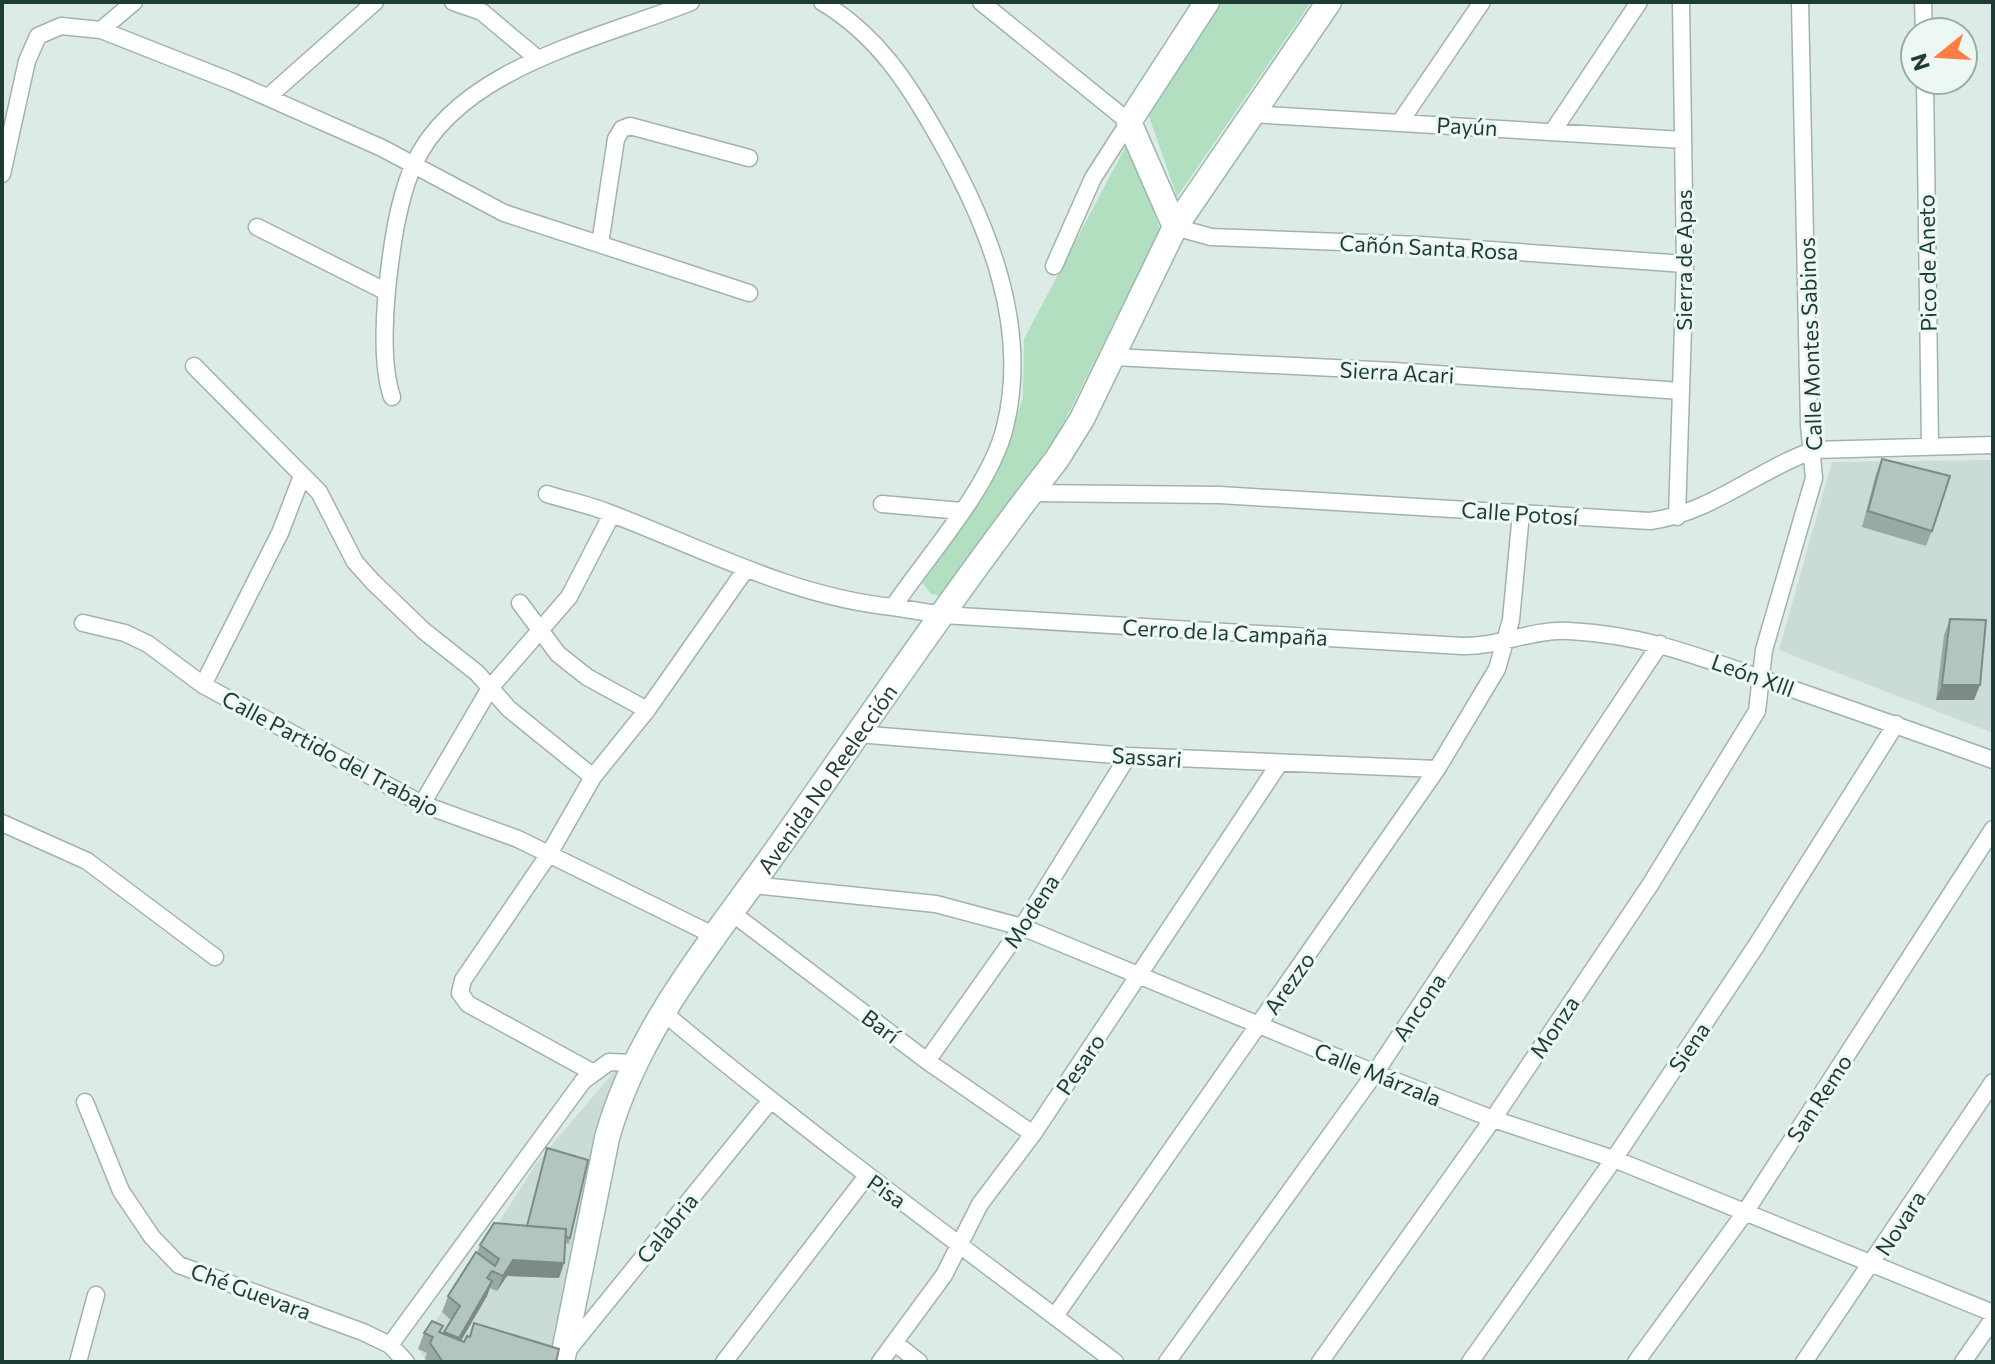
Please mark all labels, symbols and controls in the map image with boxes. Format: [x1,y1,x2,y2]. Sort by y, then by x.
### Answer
north arrow [1899,16,1979,96]
text: N [1904,50,1935,74]
street label: Payún [1436,111,1498,141]
street label: Sierra de Apas [1670,189,1697,331]
street label: Pico de Aneto [1912,194,1942,332]
street label: Cañón Santa Rosa [1339,229,1519,265]
street label: Calle Montes Sabinos [1793,237,1827,451]
street label: Sierra Acari [1339,356,1455,388]
street label: Calle Potosí [1460,495,1581,531]
street label: Cerro de la Campaña [1122,613,1328,651]
street label: León Xlll [1708,648,1798,702]
street label: Avenida No Reelección [751,678,902,878]
street label: Calle Partido del Trabajo [218,684,444,822]
street label: Sassari [1111,741,1183,773]
street label: Modena [997,869,1065,953]
street label: Arezzo [1258,947,1320,1019]
street label: Ancona [1387,968,1451,1046]
street label: Monza [1523,991,1585,1063]
street label: Barí [857,1003,906,1050]
street label: Siena [1663,1017,1715,1077]
street label: Pesaro [1050,1028,1110,1100]
street label: Calle Márzala [1311,1036,1445,1112]
street label: San Remo [1781,1049,1857,1147]
street label: Pisa [862,1168,912,1214]
street label: Novara [1869,1185,1931,1261]
street label: Calabria [631,1187,703,1269]
street label: Ché Guevara [187,1257,315,1325]

